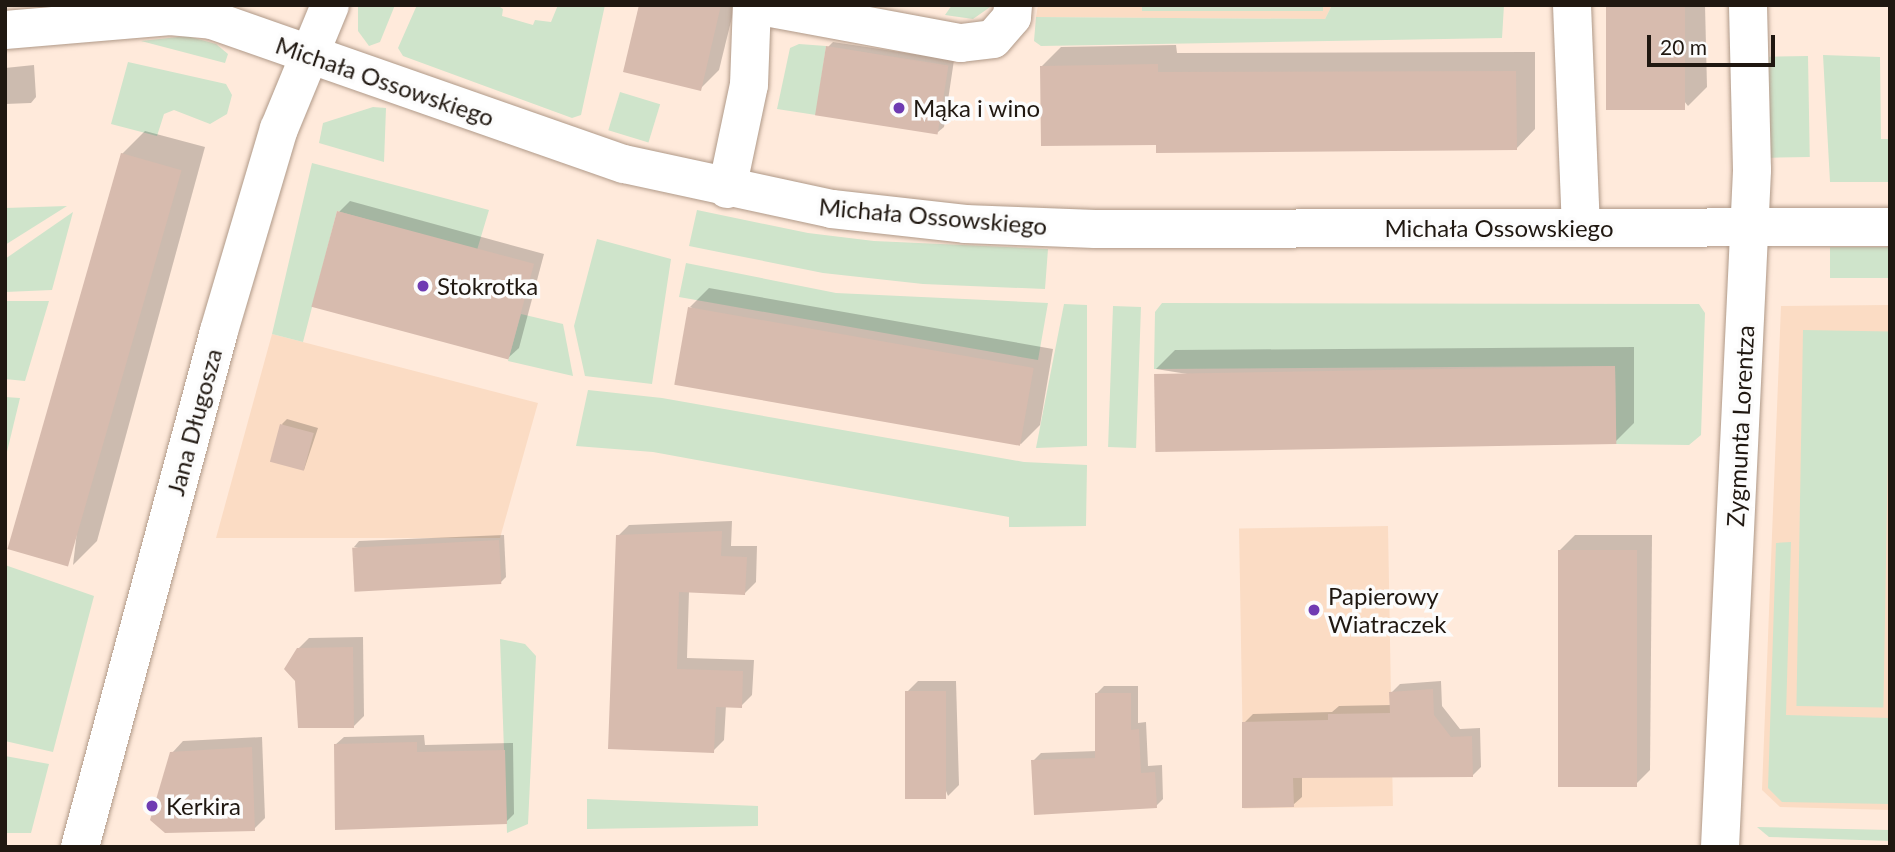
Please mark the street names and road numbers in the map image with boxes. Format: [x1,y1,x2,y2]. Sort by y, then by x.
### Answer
street label: Michała Ossowskiego [272,30,498,132]
street label: Michała Ossowskiego [818,192,1048,240]
street label: Michała Ossowskiego [1384,214,1614,242]
street label: Zygmunta Lorentza [1720,324,1760,528]
street label: Jana Długosza [161,345,227,499]

